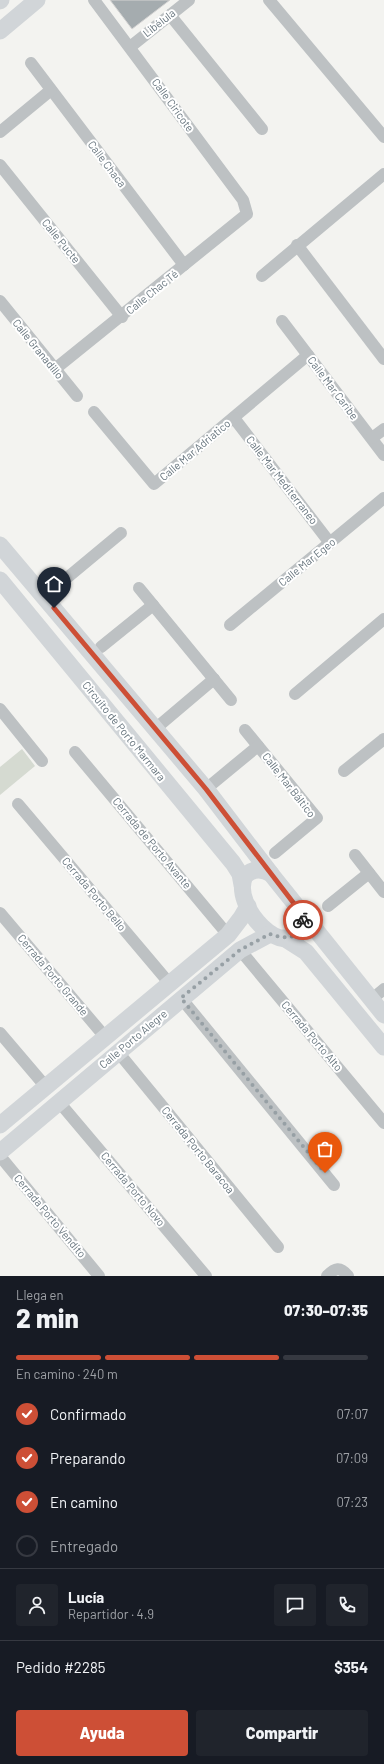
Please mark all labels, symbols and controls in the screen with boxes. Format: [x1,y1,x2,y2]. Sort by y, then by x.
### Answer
street label: Libélula [140,6,177,39]
street label: Calle Ciricote [150,75,197,134]
street label: Calle Chaca [86,138,129,190]
street label: Calle Pucte [40,216,83,266]
street label: Calle Chac Té [123,267,180,316]
street label: Calle Granadillo [10,316,66,381]
street label: Calle Mar Caribe [305,353,361,422]
street label: Calle Mar Adriatico [157,416,233,483]
street label: Calle Mar Mediterraneo [244,433,321,526]
street label: Calle Mar Egeo [276,535,338,589]
pin [37,567,71,608]
icon: home [43,573,65,595]
street label: Circuito de Porto Marmara [80,678,169,783]
street label: Calle Mar Báltico [260,750,319,820]
street label: Cerrada de Porto Avante [110,794,194,891]
street label: Cerrada Porto Bello [60,854,129,933]
courier [283,900,323,940]
icon: bike [292,909,314,931]
street label: Cerrada Porto Grande [15,931,91,1018]
street label: Cerrada Porto Alto [279,998,345,1073]
street label: Calle Porto Alegre [96,1006,169,1071]
street label: Cerrada Porto Baracoa [159,1104,237,1196]
pin [308,1132,342,1173]
icon: bag [314,1138,336,1160]
street label: Cerrada Porto Novo [99,1149,168,1228]
street label: Cerrada Porto Vendito [12,1171,89,1260]
text: Llega en [16,1287,63,1303]
text: 07:30–07:35 [284,1301,368,1319]
text: 2 min [16,1302,79,1333]
text: En camino · 240 m [16,1366,118,1382]
icon: check [16,1403,38,1425]
text: Confirmado [50,1405,126,1423]
text: 07:07 [337,1406,368,1422]
icon: check [16,1447,38,1469]
text: Preparando [50,1449,126,1467]
text: 07:09 [336,1450,368,1466]
icon: check [16,1491,38,1513]
text: En camino [50,1493,118,1511]
text: 07:23 [337,1494,368,1510]
text: Entregado [50,1537,118,1555]
button: person [16,1584,58,1626]
button: chat [274,1584,316,1626]
button: phone [326,1584,368,1626]
text: Lucía [68,1588,104,1606]
text: Repartidor · 4.9 [68,1606,154,1622]
text: Pedido #2285 [16,1658,105,1676]
text: $354 [334,1658,368,1676]
button: Ayuda [16,1710,188,1756]
button: Compartir [196,1710,368,1756]

